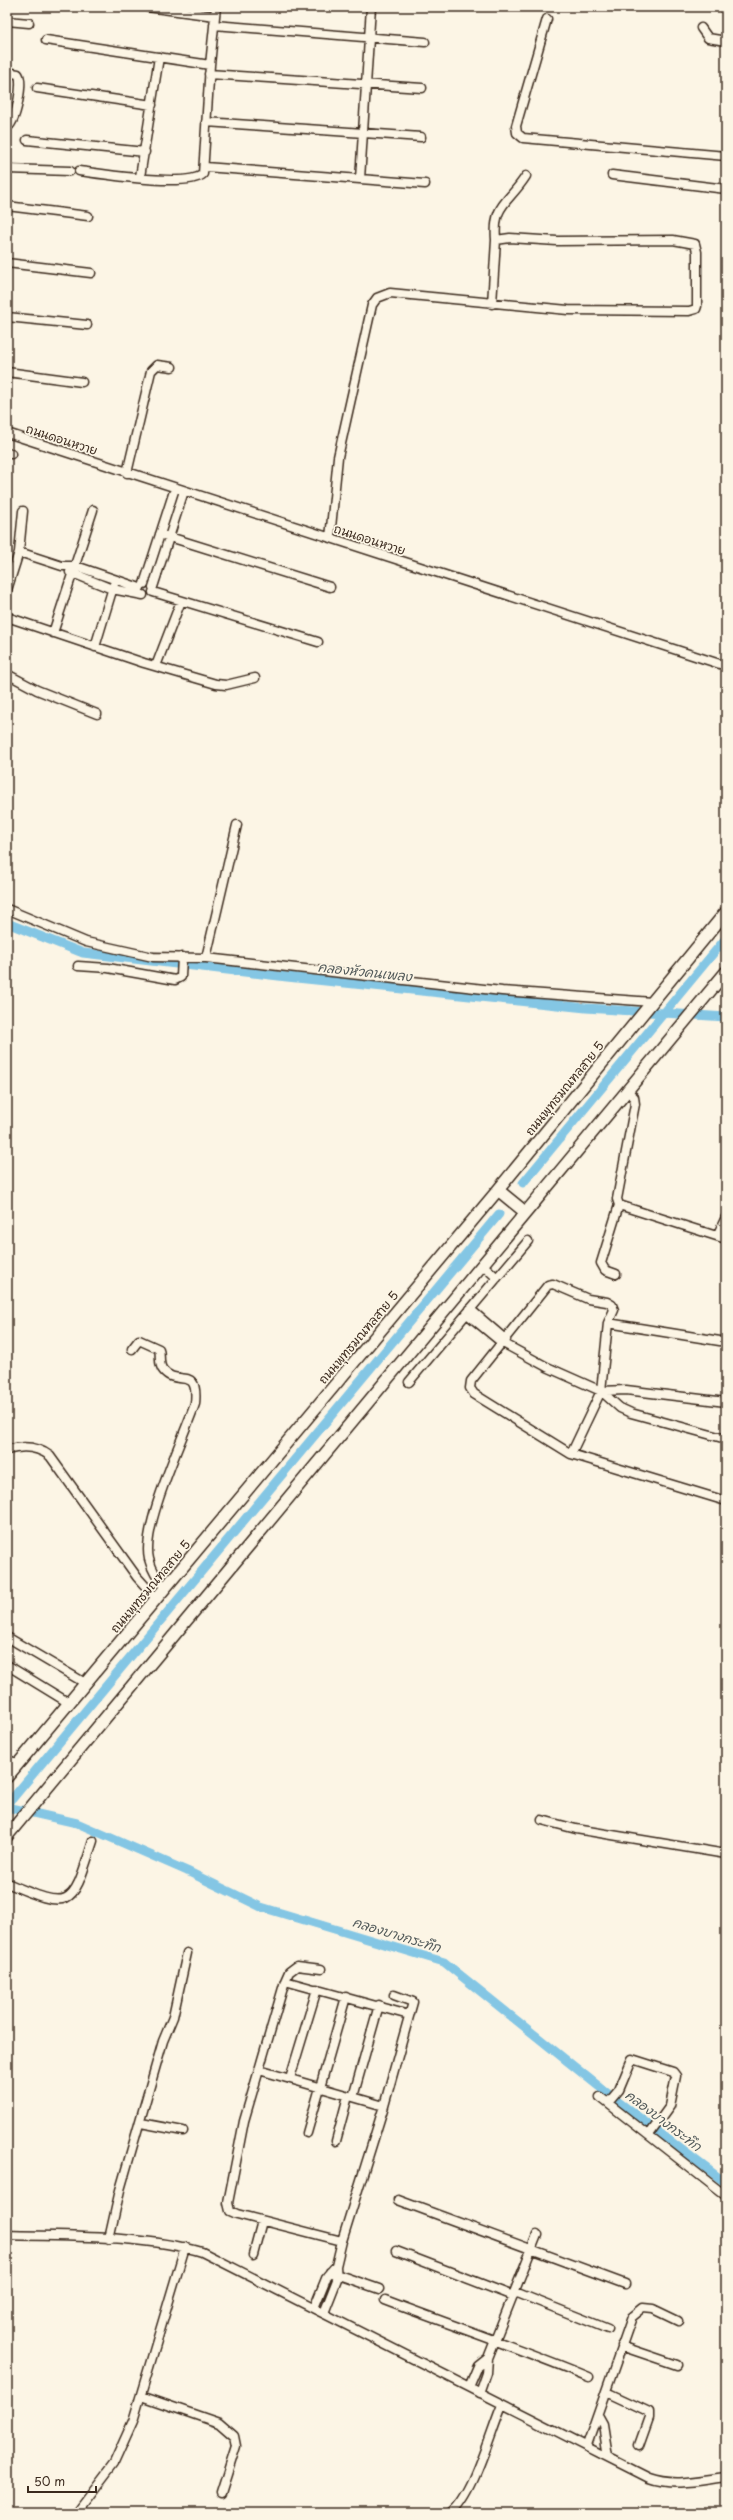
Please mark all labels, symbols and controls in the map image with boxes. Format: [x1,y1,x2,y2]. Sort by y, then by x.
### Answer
street label: ถนนดอนหวาย [24,419,100,459]
street label: ถนนดอนหวาย [332,519,408,559]
water label: คลองหัวคนเพลง [317,957,415,986]
street label: ถนนพุทธมณฑลสาย 5 [520,1037,608,1140]
street label: ถนนพุทธมณฑลสาย 5 [314,1287,403,1388]
street label: ถนนพุทธมณฑลสาย 5 [106,1536,195,1637]
water label: คลองบางกระทึก [351,1912,444,1957]
water label: คลองบางกระทึก [622,2085,707,2155]
scale bar [28,2468,96,2494]
text: 50 m [34,2472,65,2490]

